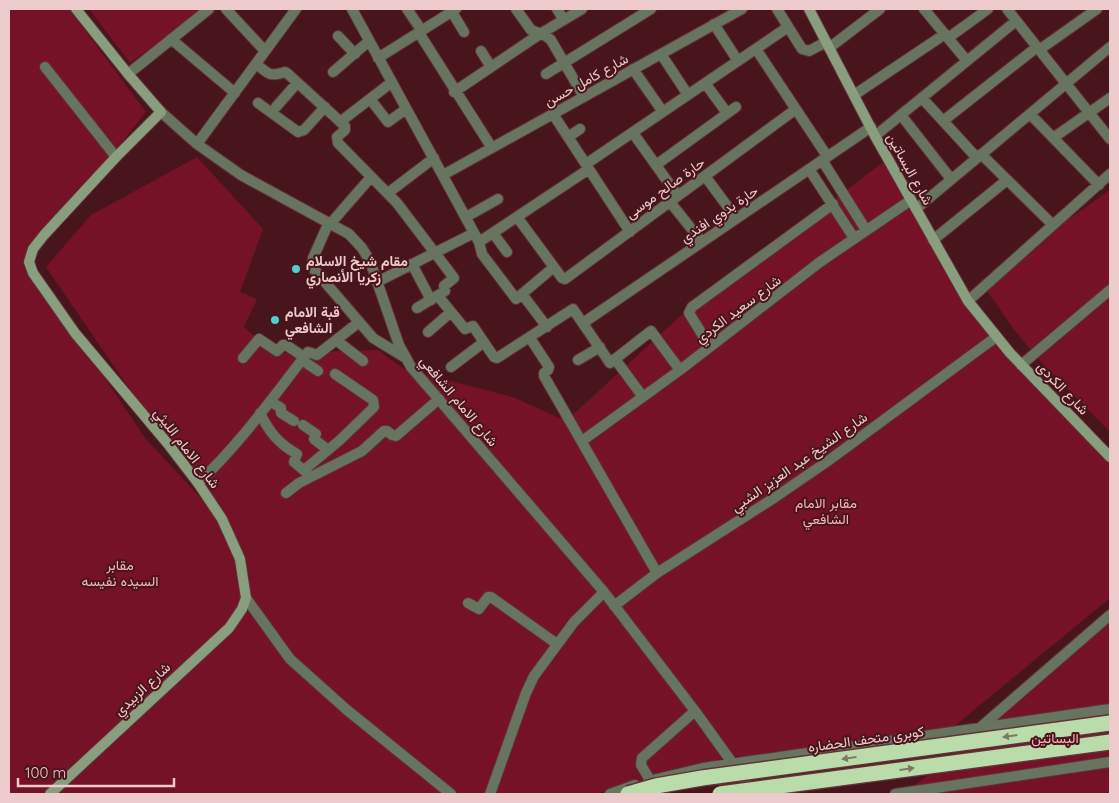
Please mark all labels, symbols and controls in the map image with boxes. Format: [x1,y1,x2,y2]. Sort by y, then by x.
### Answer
street label: شارع كامل حسن [541,49,632,112]
street label: شارع البساتين [881,130,937,209]
street label: حارة صالح موسى [622,153,709,224]
street label: حارة بدوي افندي [677,181,763,249]
place label: مقام شيخ الاسلام زكريا الأنصاري [306,252,408,289]
marker: مقام شيخ الاسلام زكريا الأنصاري [290,263,302,275]
street label: شارع سعيد الكردي [692,271,786,349]
place label: قبة الامام الشافعي [285,303,340,340]
marker: قبة الامام الشافعي [269,314,281,326]
street label: شارع الامام الشافعي [414,352,502,452]
street label: شارع الكردى [1032,358,1093,420]
street label: شارع الامام الليثي [148,404,224,494]
street label: شارع الشيخ عبد العزيز الشبي [727,408,873,519]
park label: مقابر الامام الشافعي [795,494,857,531]
park label: مقابر السيده نفيسه [81,556,159,590]
street label: شارع الزبيدي [110,658,176,722]
street label: كوبرى متحف الحضاره [807,722,925,756]
park label: البساتين [1031,729,1079,747]
one-way arrow [1002,732,1018,740]
one-way arrow [841,754,857,762]
scale bar [18,756,174,788]
text: 100 m [25,763,66,782]
one-way arrow [899,765,915,773]

